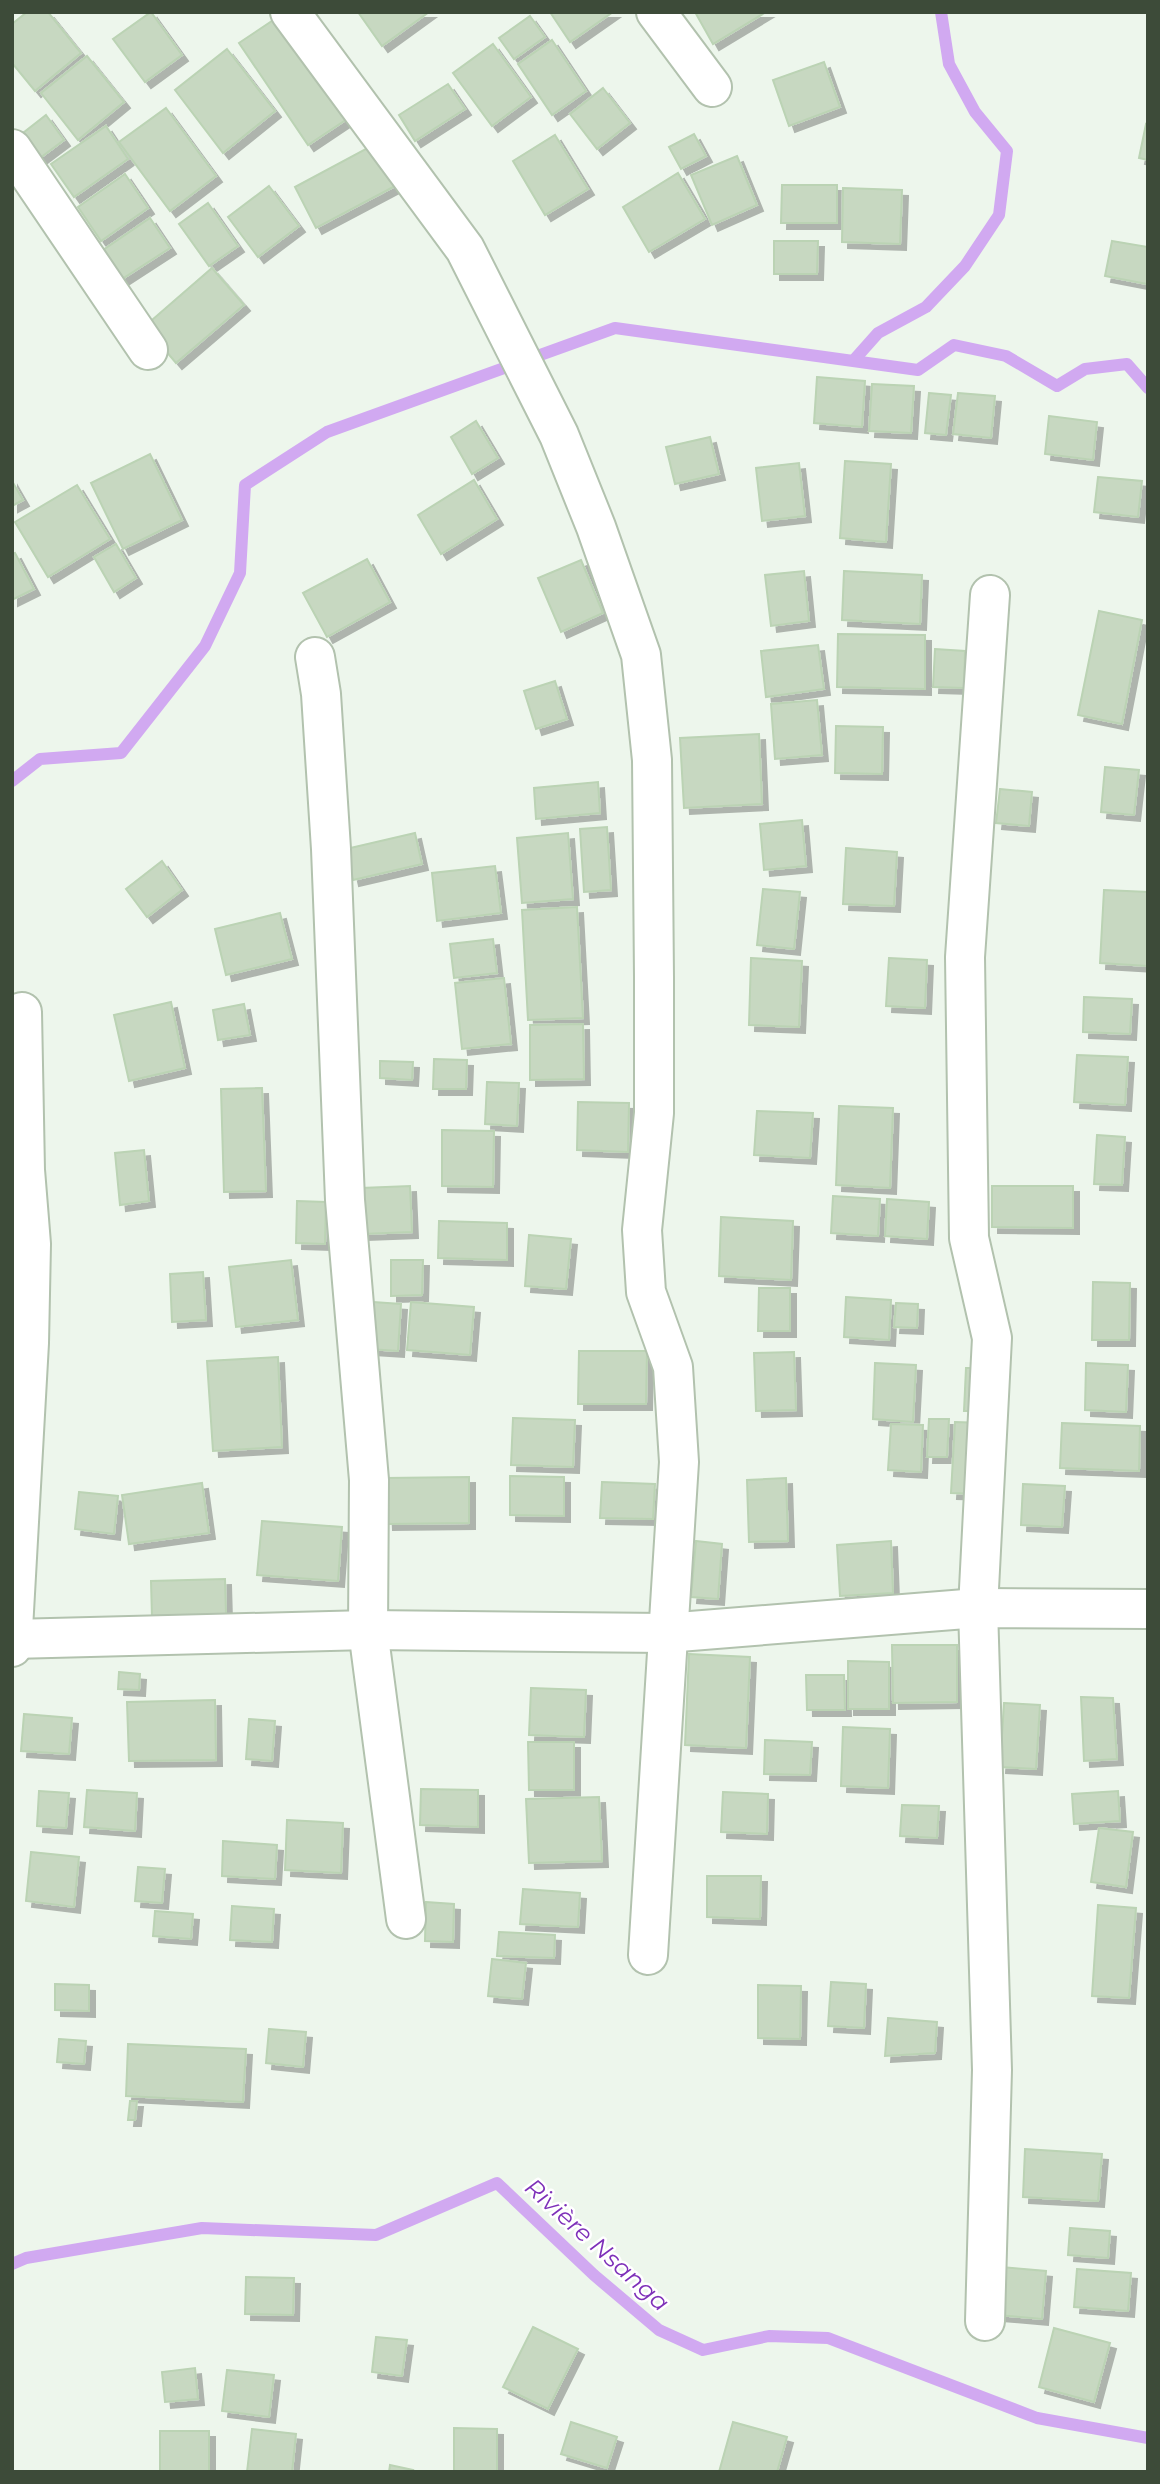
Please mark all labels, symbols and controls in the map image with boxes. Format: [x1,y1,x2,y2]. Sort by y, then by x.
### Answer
water label: Rivière Nsanga [519,2172,676,2317]

